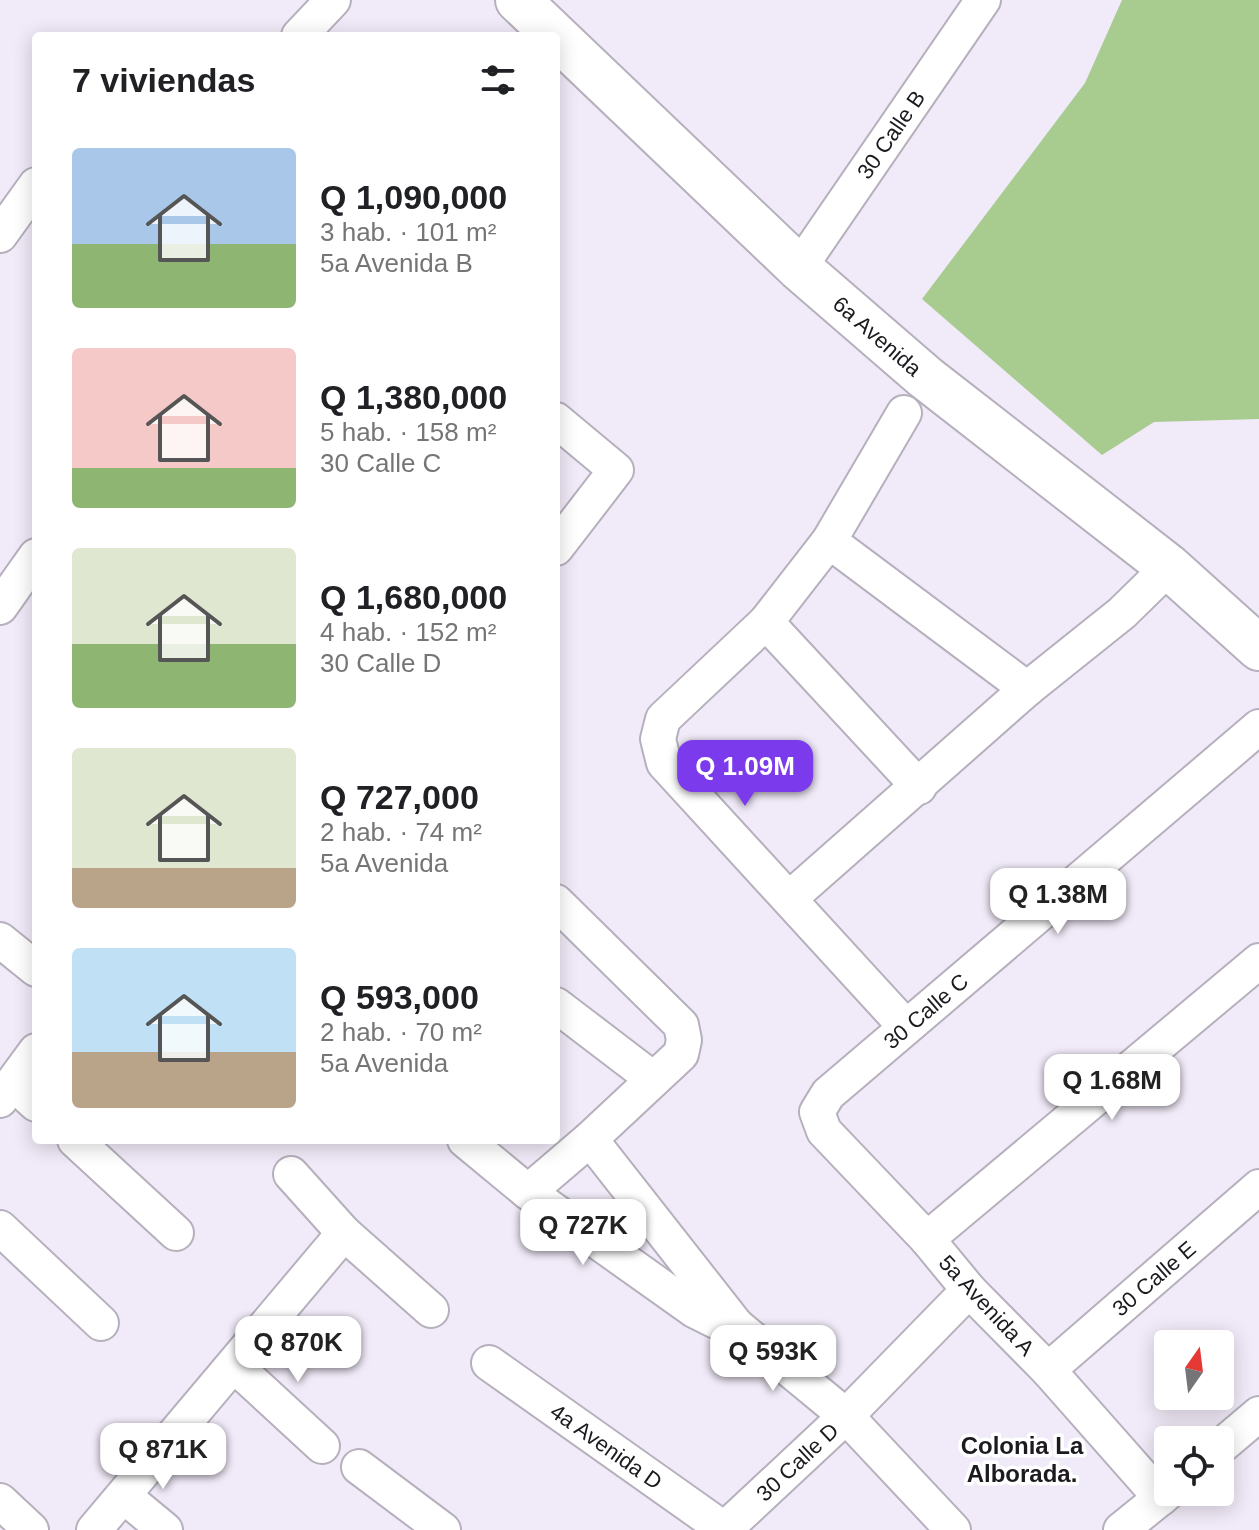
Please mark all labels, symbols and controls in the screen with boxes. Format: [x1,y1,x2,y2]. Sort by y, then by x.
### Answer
icon: filters [476,58,520,102]
text: 7 viviendas [72,61,255,99]
street label: 30 Calle B [852,86,930,184]
text: Q 1,090,000 [320,178,507,216]
icon: home [136,180,232,276]
text: 3 hab. · 101 m² [320,217,496,247]
text: 5a Avenida B [320,248,473,278]
street label: 6a Avenida [828,291,927,382]
text: Q 1,380,000 [320,378,507,416]
icon: home [136,380,232,476]
text: 5 hab. · 158 m² [320,417,496,447]
text: 30 Calle C [320,448,441,478]
text: Q 1,680,000 [320,578,507,616]
icon: home [136,580,232,676]
text: 4 hab. · 152 m² [320,617,496,647]
text: 30 Calle D [320,648,441,678]
pin: Q 1.09M [671,740,819,808]
text: Q 1.09M [695,751,795,781]
text: Q 727,000 [320,778,479,816]
icon: home [136,780,232,876]
text: 2 hab. · 74 m² [320,817,482,847]
text: 5a Avenida [320,848,448,878]
pin: Q 1.38M [984,868,1132,936]
text: Q 1.38M [1008,879,1108,909]
street label: 30 Calle C [879,968,973,1054]
text: Q 593,000 [320,978,479,1016]
icon: home [136,980,232,1076]
text: 2 hab. · 70 m² [320,1017,482,1047]
text: 5a Avenida [320,1048,448,1078]
pin: Q 1.68M [1038,1054,1186,1122]
text: Q 1.68M [1062,1065,1162,1095]
pin: Q 727K [518,1199,648,1267]
text: Q 727K [538,1210,628,1240]
street label: 30 Calle E [1108,1236,1201,1321]
street label: 5a Avenida A [934,1250,1040,1361]
pin: Q 870K [233,1316,363,1384]
pin: Q 593K [708,1325,838,1393]
text: Q 870K [253,1327,343,1357]
north arrow [1154,1330,1234,1410]
map controls [1154,1330,1234,1506]
text: Q 593K [728,1336,818,1366]
street label: 4a Avenida D [546,1399,667,1495]
street label: 30 Calle D [751,1418,844,1506]
pin: Q 871K [98,1423,228,1491]
button: locate [1154,1426,1234,1506]
district label: Colonia La Alborada. [961,1432,1084,1487]
text: Q 871K [118,1434,208,1464]

